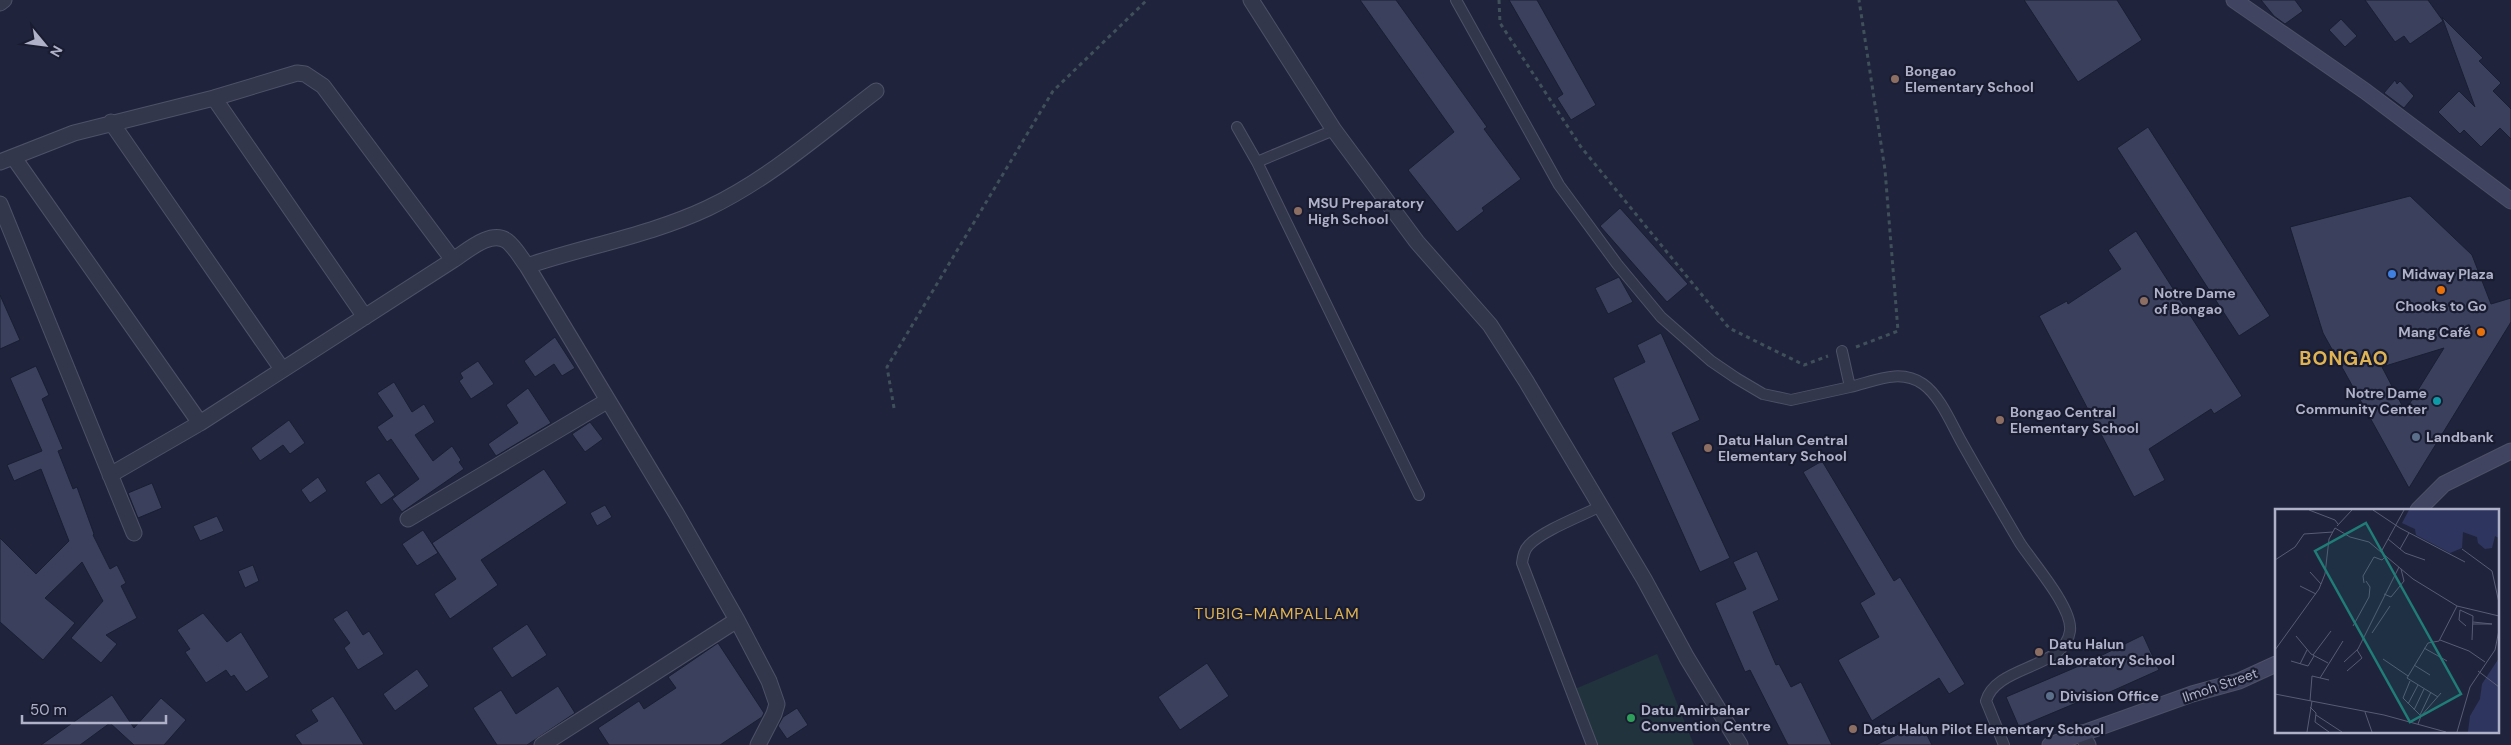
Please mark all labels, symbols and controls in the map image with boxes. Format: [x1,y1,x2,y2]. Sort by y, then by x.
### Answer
north arrow [20,20,70,70]
text: N [46,42,67,60]
place label: Bongao Elementary School [1905,62,2034,96]
marker: Bongao Elementary School [1889,73,1901,85]
place label: MSU Preparatory High School [1308,194,1425,228]
marker: MSU Preparatory High School [1292,205,1304,217]
place label: Midway Plaza [2402,265,2494,283]
marker: Midway Plaza [2386,268,2398,280]
place label: Notre Dame of Bongao [2154,284,2236,318]
marker: Chooks to Go [2435,284,2447,296]
marker: Notre Dame of Bongao [2138,295,2150,307]
place label: Chooks to Go [2395,297,2487,315]
place label: Mang Café [2398,323,2471,341]
marker: Mang Café [2475,326,2487,338]
district label: BONGAO [2299,346,2389,371]
place label: Notre Dame Community Center [2295,384,2427,418]
marker: Notre Dame Community Center [2431,395,2443,407]
place label: Bongao Central Elementary School [2010,403,2139,437]
marker: Bongao Central Elementary School [1994,414,2006,426]
place label: Landbank [2426,428,2494,446]
place label: Datu Halun Central Elementary School [1718,431,1848,465]
marker: Landbank [2410,431,2422,443]
marker: Datu Halun Central Elementary School [1702,442,1714,454]
inset map [2275,509,2498,732]
district label: TUBIG-MAMPALLAM [1194,603,1360,624]
place label: Datu Halun Laboratory School [2049,635,2175,669]
marker: Datu Halun Laboratory School [2033,646,2045,658]
street label: Ilmoh Street [2180,664,2260,706]
place label: Division Office [2060,687,2159,705]
marker: Division Office [2044,690,2056,702]
scale bar [22,692,166,724]
text: 50 m [30,700,67,720]
place label: Datu Amirbahar Convention Centre [1641,701,1771,735]
marker: Datu Amirbahar Convention Centre [1625,712,1637,724]
place label: Datu Halun Pilot Elementary School [1863,720,2104,738]
marker: Datu Halun Pilot Elementary School [1847,723,1859,735]

